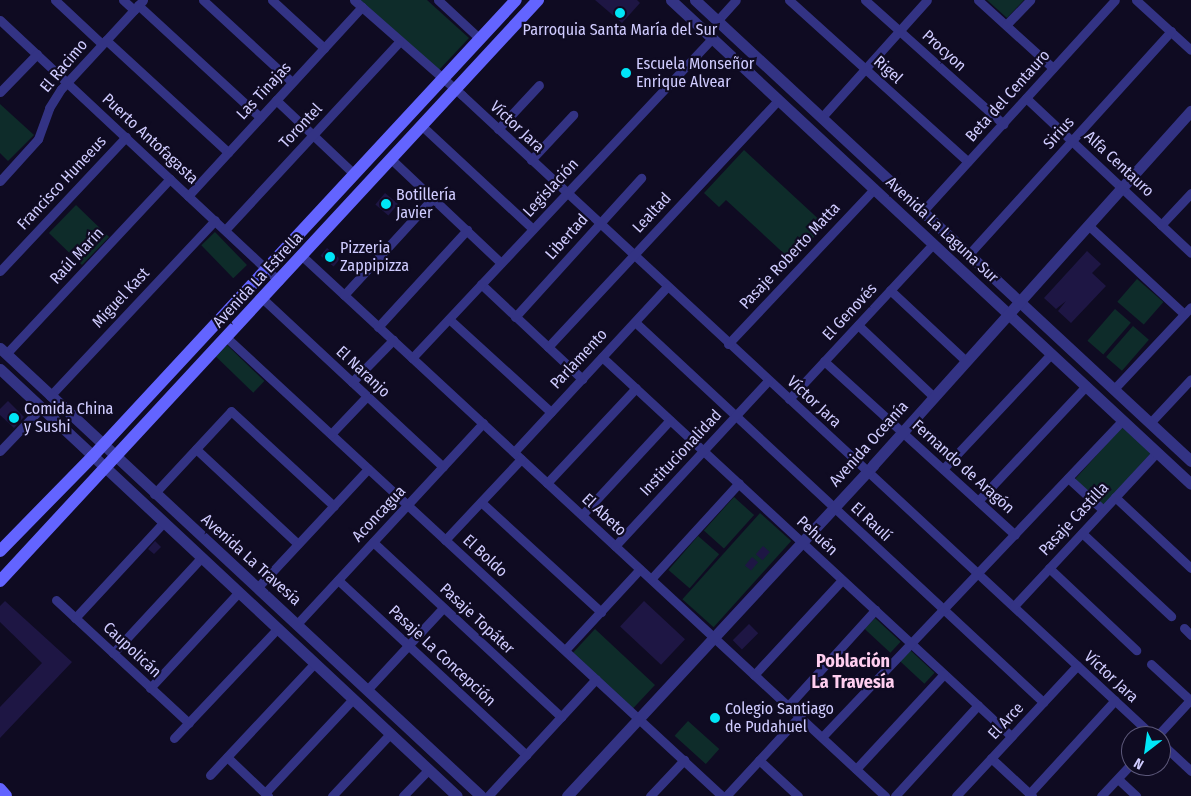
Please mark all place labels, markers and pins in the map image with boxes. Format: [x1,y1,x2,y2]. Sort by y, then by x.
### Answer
marker: Parroquia Santa María del Sur [614,7,626,19]
place label: Parroquia Santa María del Sur [523,20,717,40]
place label: Escuela Monseñor Enrique Alvear [636,54,754,92]
marker: Escuela Monseñor Enrique Alvear [620,67,632,79]
place label: Botillería Javier [396,185,456,223]
marker: Botillería Javier [380,198,392,210]
place label: Pizzeria Zappipizza [340,238,409,276]
marker: Pizzeria Zappipizza [324,251,336,263]
place label: Comida China y Sushi [24,399,113,437]
marker: Comida China y Sushi [8,412,20,424]
place label: Colegio Santiago de Pudahuel [725,699,834,737]
marker: Colegio Santiago de Pudahuel [709,712,721,724]

